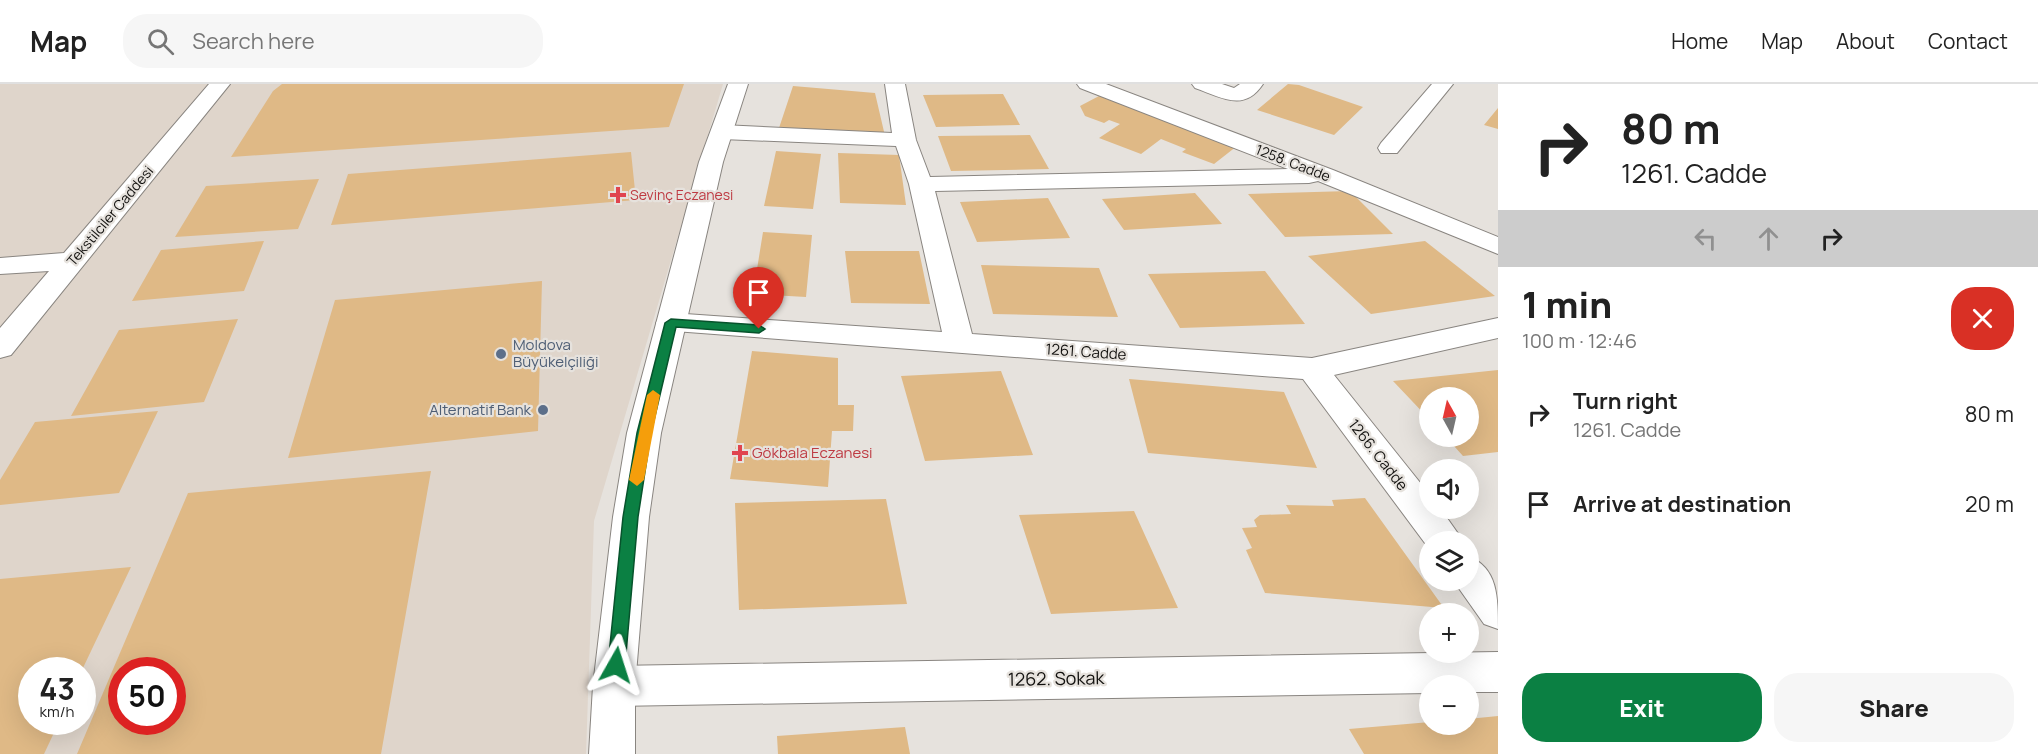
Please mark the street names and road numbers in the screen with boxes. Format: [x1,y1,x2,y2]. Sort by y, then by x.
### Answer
street label: 1258. Cadde [1253,140,1333,185]
street label: Tekstilciler Caddesi [62,162,157,270]
street label: 1261. Cadde [1045,338,1127,365]
street label: 1266. Cadde [1344,415,1413,495]
street label: 1262. Sokak [1008,665,1105,691]

